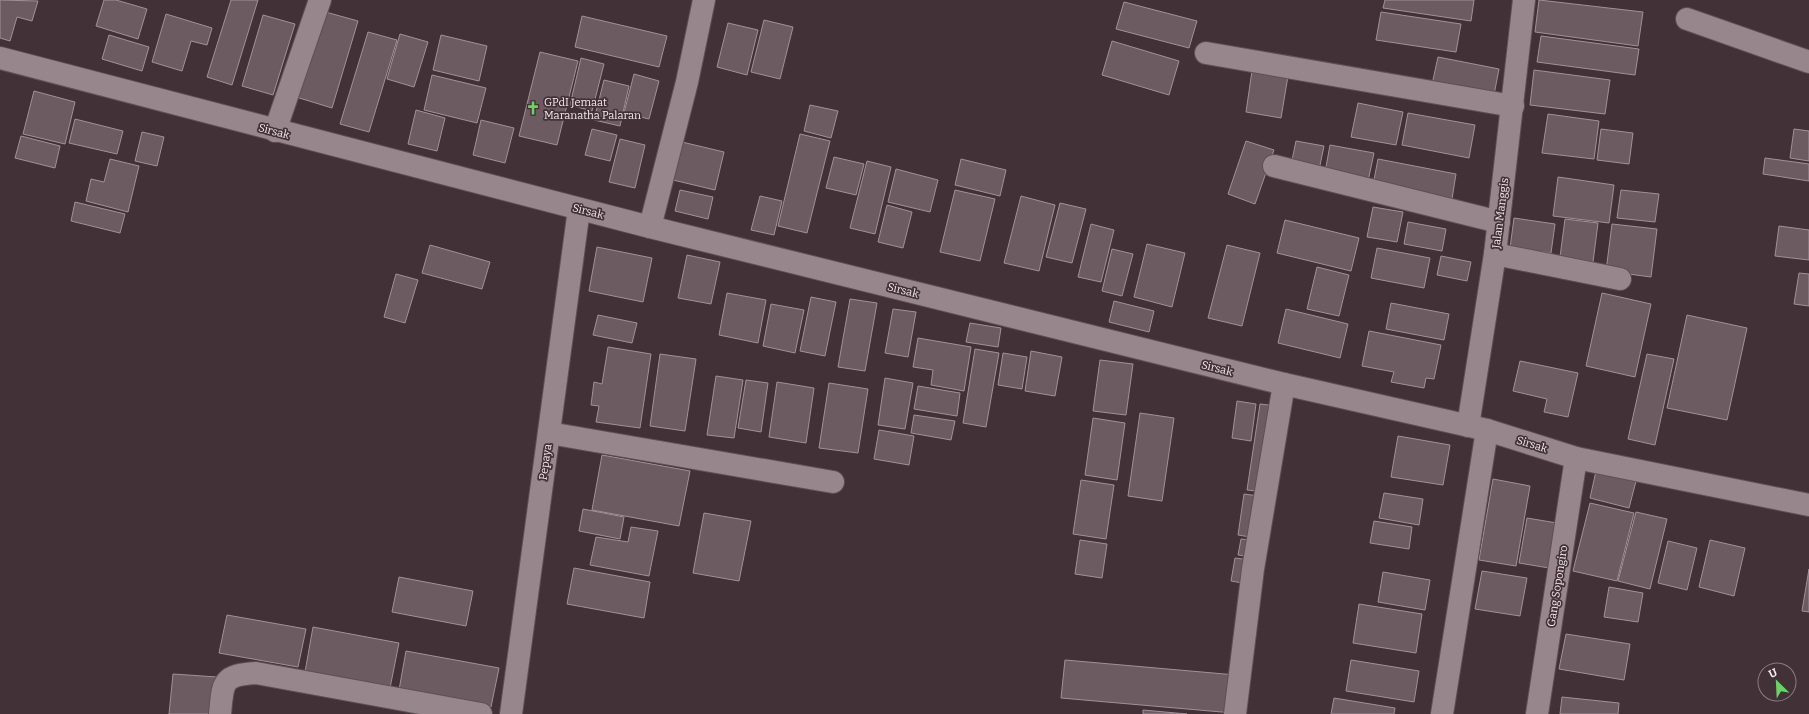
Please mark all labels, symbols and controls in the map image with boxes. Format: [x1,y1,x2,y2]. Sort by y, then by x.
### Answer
place label: GPdI Jemaat Maranatha Palaran [544,96,641,122]
church icon: GPdI Jemaat Maranatha Palaran [525,100,541,116]
street label: Sirsak [257,121,292,142]
street label: Jalan Manggis [1490,177,1511,250]
street label: Sirsak [571,201,606,222]
street label: Sirsak [886,280,921,301]
street label: Sirsak [1200,358,1235,379]
street label: Sirsak [1515,434,1550,456]
street label: Pepaya [537,443,554,481]
street label: Gang Sopongiro [1545,544,1570,628]
north arrow [1757,662,1797,702]
text: U [1767,666,1780,681]

